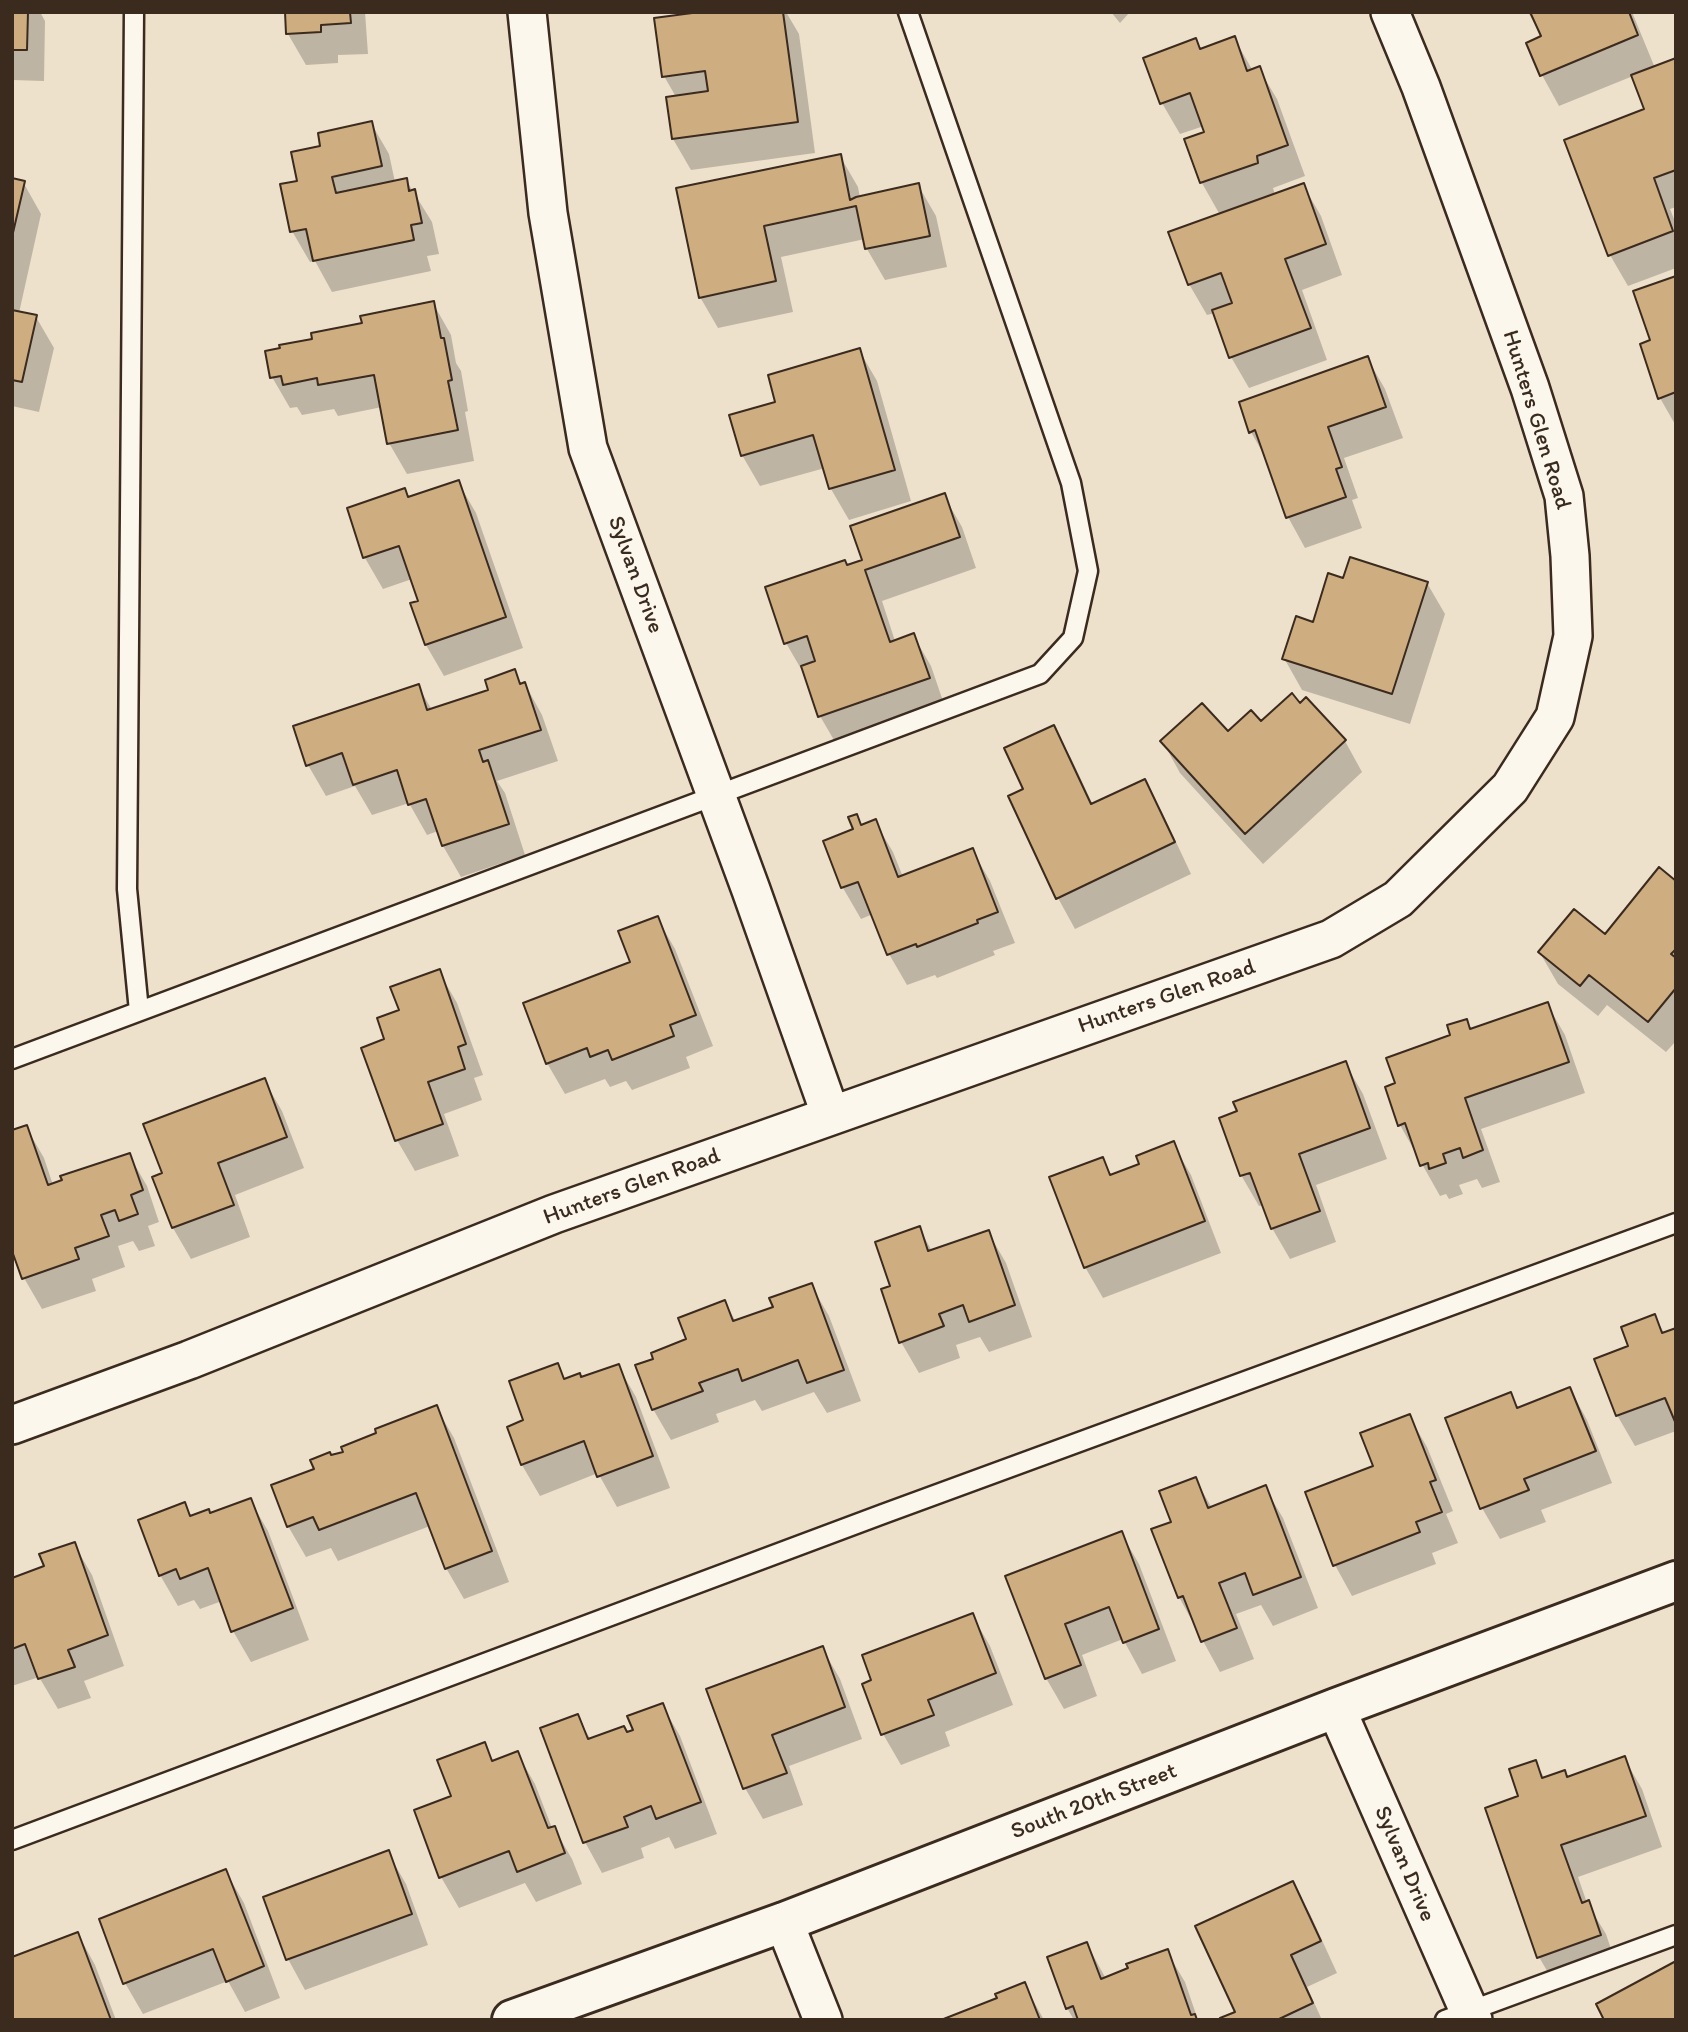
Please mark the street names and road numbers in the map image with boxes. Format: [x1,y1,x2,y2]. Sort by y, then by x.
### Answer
street label: Hunters Glen Road [1496,327,1576,513]
street label: Sylvan Drive [601,513,669,637]
street label: Hunters Glen Road [1075,954,1259,1040]
street label: Hunters Glen Road [540,1142,724,1232]
street label: South 20th Street [1007,1758,1181,1846]
street label: Sylvan Drive [1367,1802,1441,1926]

